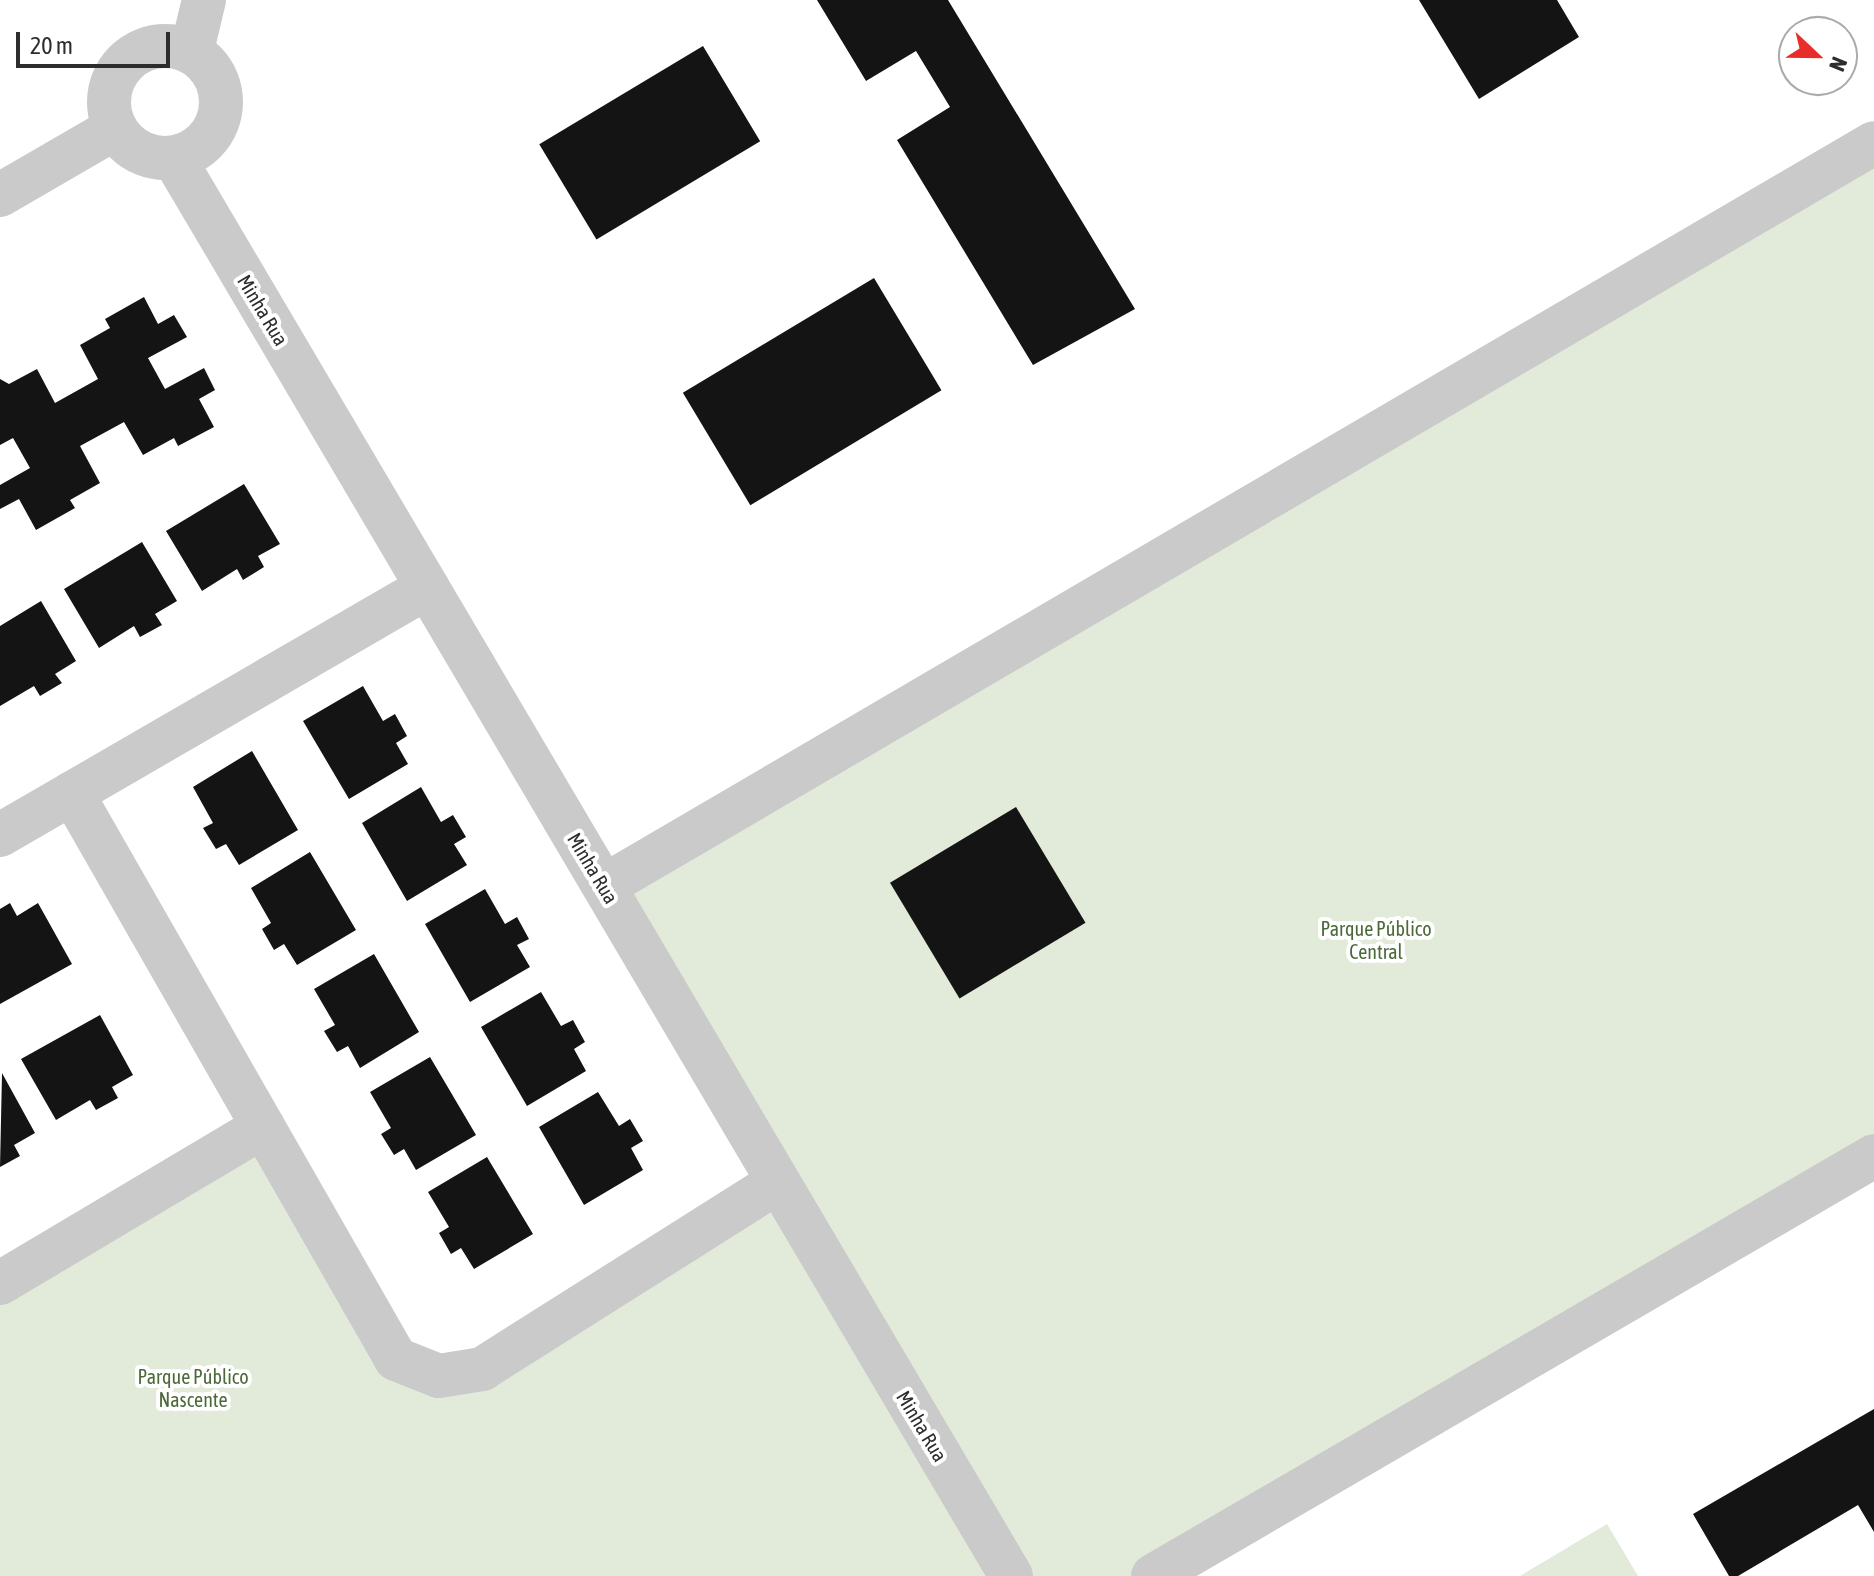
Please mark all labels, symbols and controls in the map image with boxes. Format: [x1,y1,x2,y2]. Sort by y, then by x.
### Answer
scale bar [20,16,174,66]
north arrow [1778,16,1858,96]
text: 20 m [30,32,73,59]
text: N [1824,53,1853,75]
street label: Minha Rua [233,270,293,350]
street label: Minha Rua [563,828,623,908]
park label: Parque Público Central [1320,917,1432,964]
park label: Parque Público Nascente [137,1364,249,1411]
street label: Minha Rua [892,1386,952,1466]

